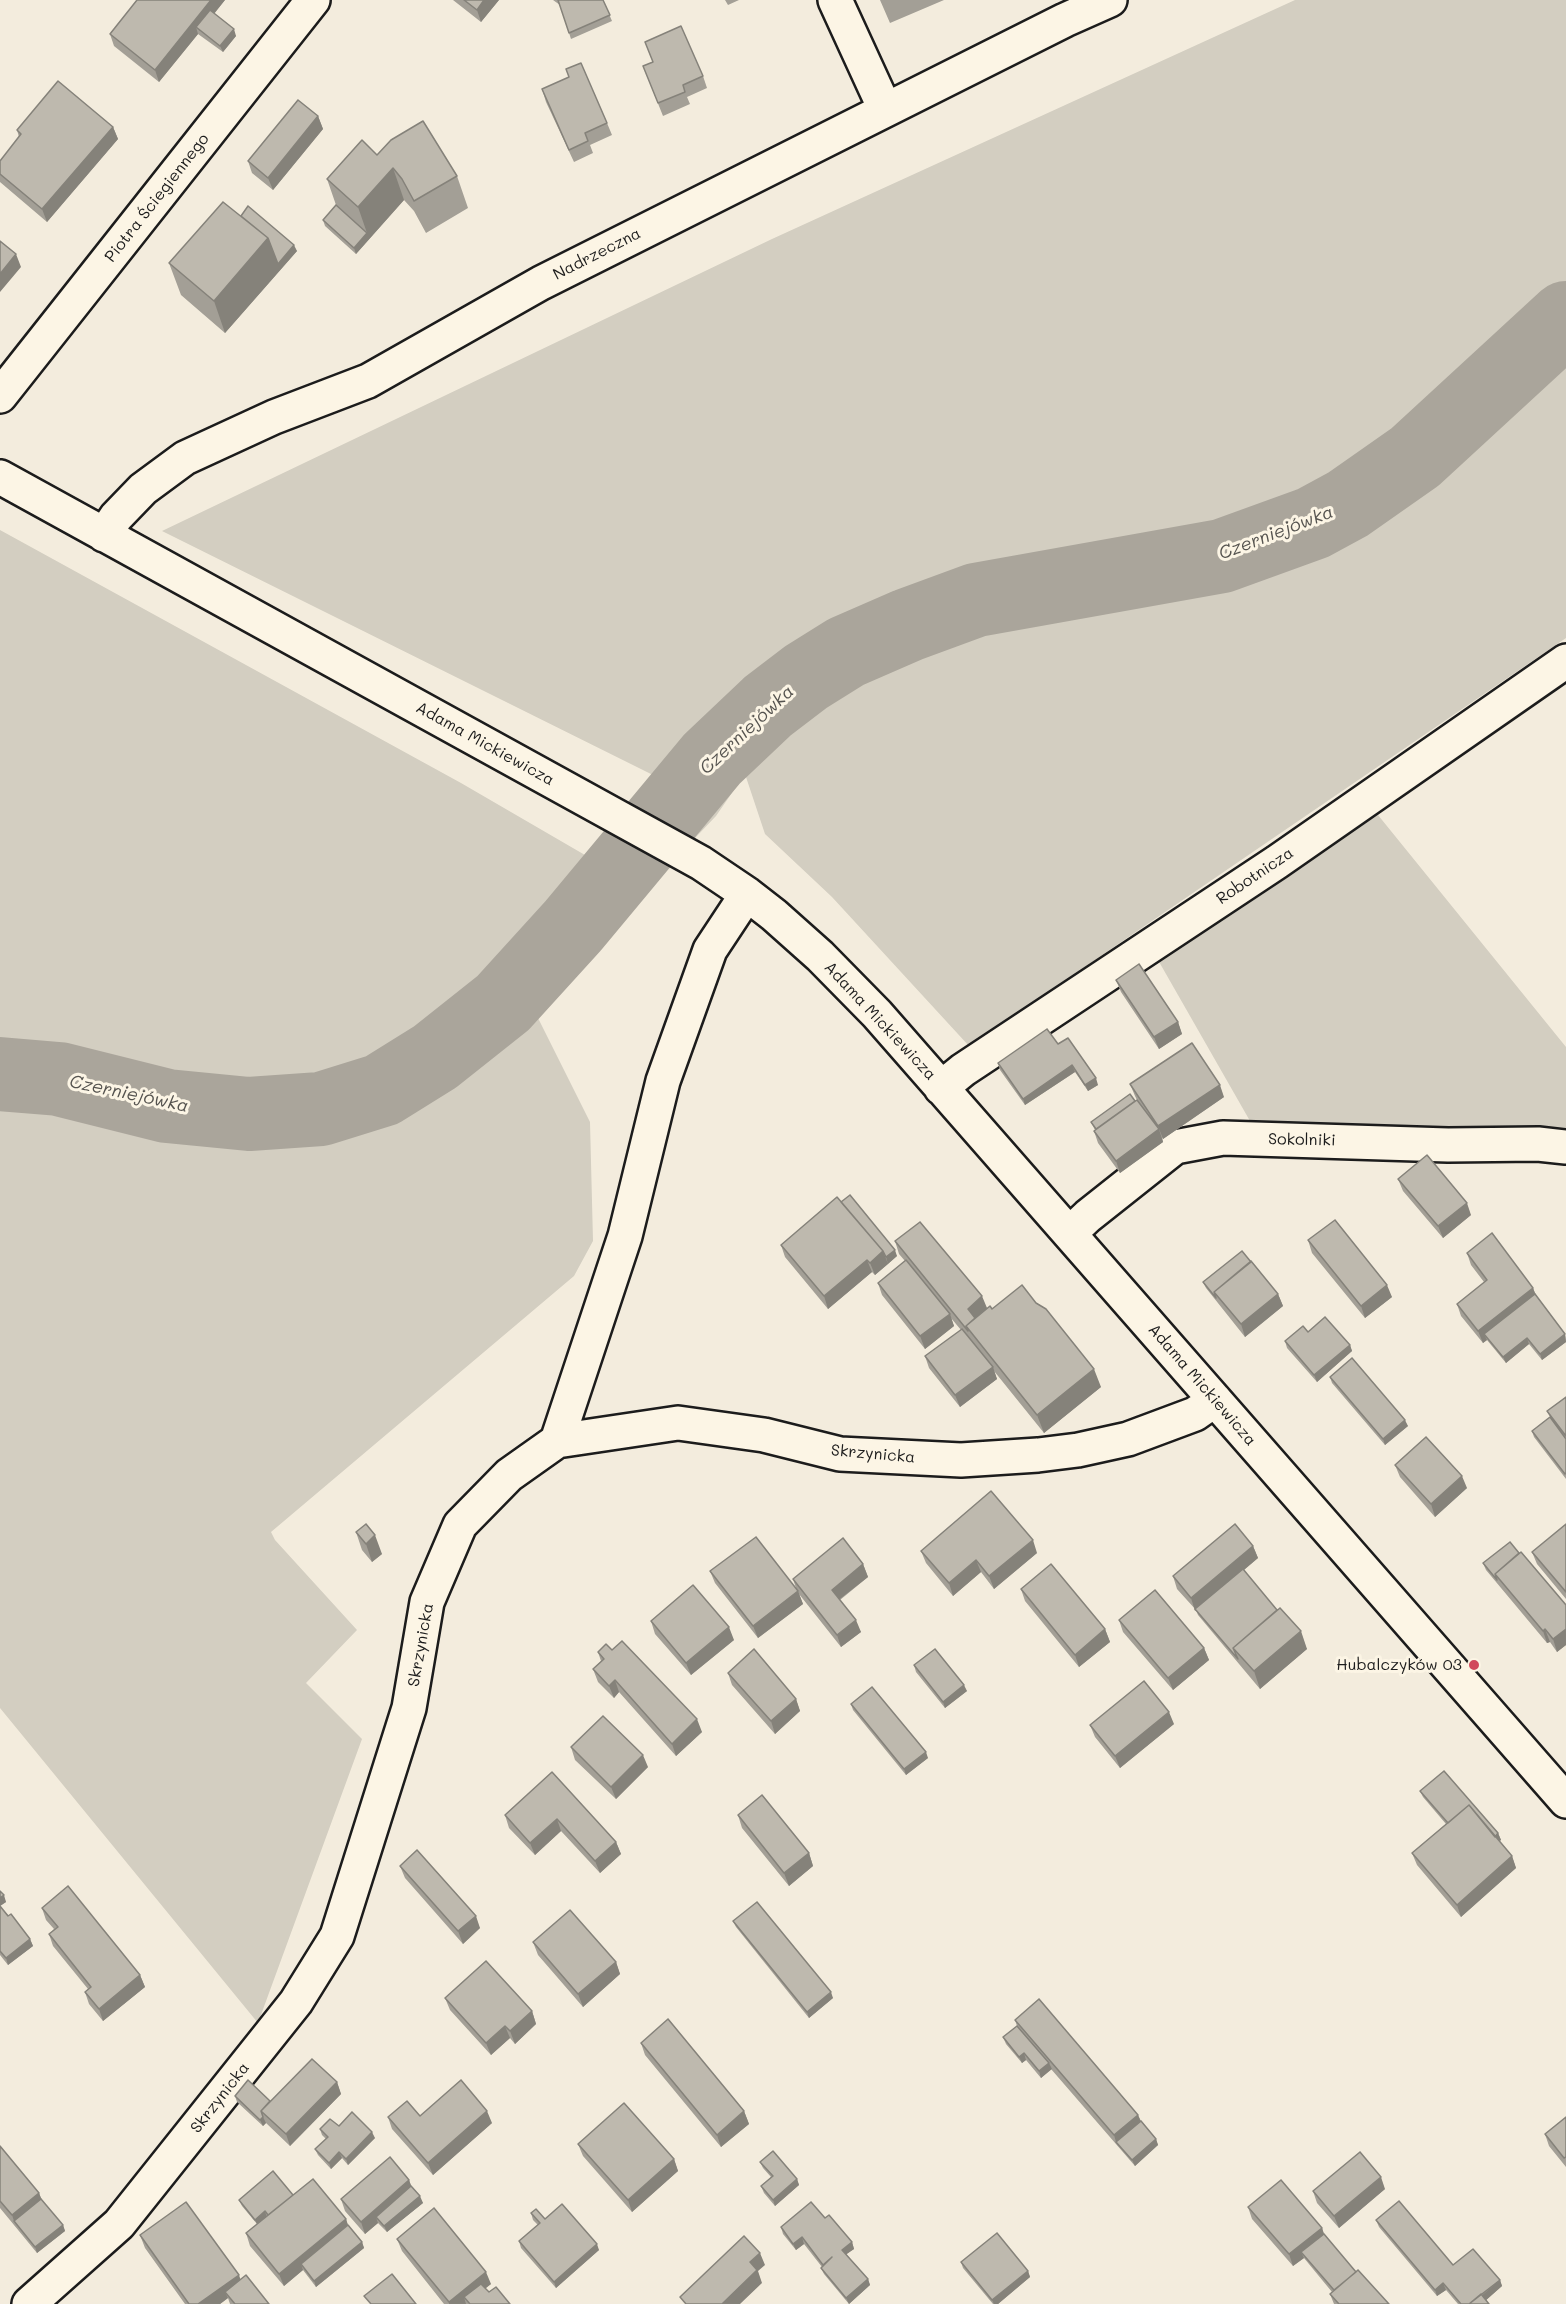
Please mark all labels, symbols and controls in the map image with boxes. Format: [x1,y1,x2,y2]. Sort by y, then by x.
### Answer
street label: Piotra Ściegiennego [101,130,213,266]
street label: Nadrzeczna [550,224,644,284]
water label: Czerniejówka [1216,501,1336,565]
water label: Czerniejówka [695,681,799,779]
street label: Adama Mickiewicza [413,698,557,790]
street label: Robotnicza [1213,843,1297,909]
street label: Adama Mickiewicza [820,958,940,1084]
water label: Czerniejówka [68,1071,190,1117]
street label: Sokolniki [1268,1130,1336,1150]
street label: Adama Mickiewicza [1144,1320,1260,1450]
street label: Skrzynicka [830,1441,916,1467]
street label: Skrzynicka [404,1602,438,1688]
place label: Hubalczyków 03 [1336,1655,1462,1675]
marker: Hubalczyków 03 [1467,1658,1481,1672]
street label: Skrzynicka [186,2059,254,2137]

